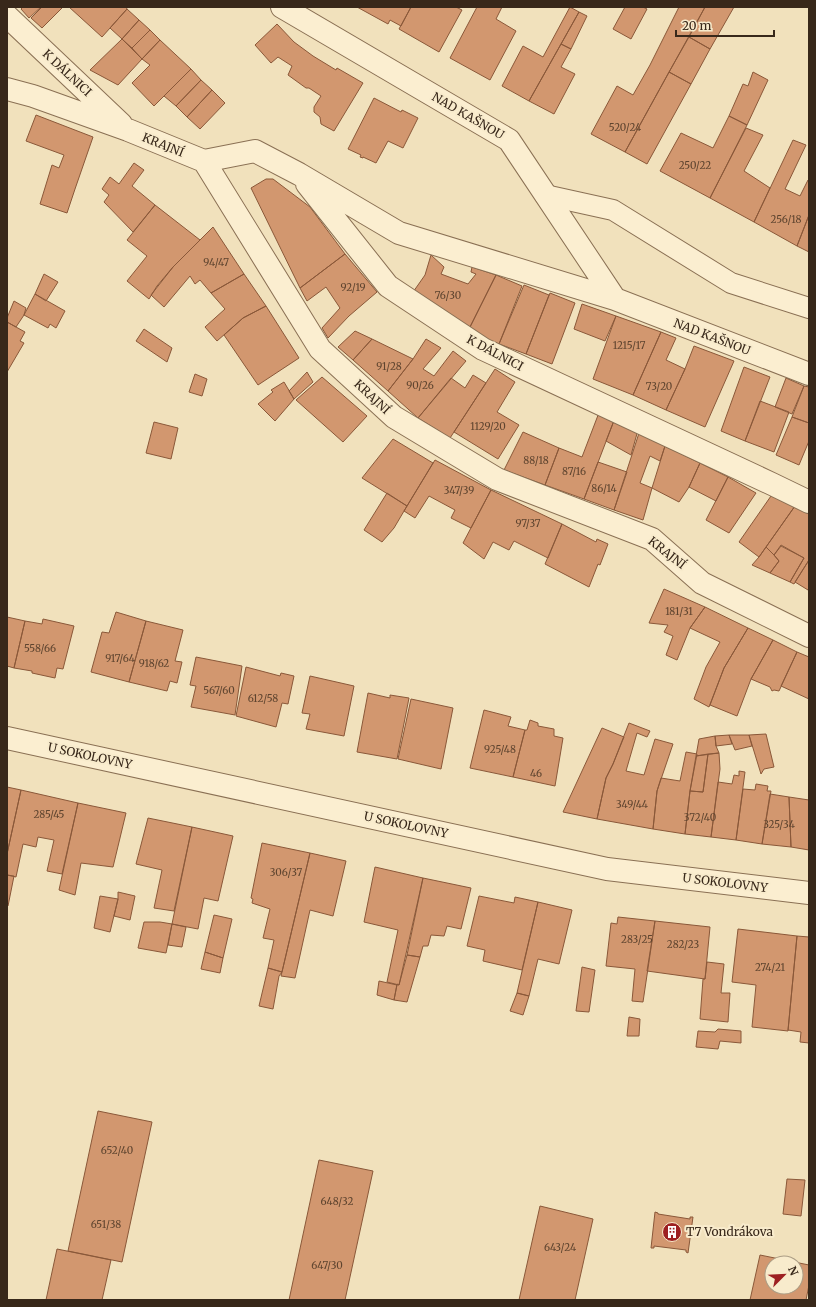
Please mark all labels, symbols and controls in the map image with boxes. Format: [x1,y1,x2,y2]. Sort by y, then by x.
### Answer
scale bar [676,12,774,38]
text: 20 m [682,18,711,33]
street label: K DÁLNICI [40,46,95,99]
street label: NAD KAŠNOU [429,88,508,142]
house number: 520/24 [609,121,641,134]
street label: KRAJNÍ [140,129,187,160]
house number: 250/22 [679,159,711,172]
house number: 256/18 [771,213,801,226]
house number: 94/47 [203,256,229,269]
house number: 92/19 [340,281,366,294]
house number: 76/30 [435,289,461,302]
street label: NAD KAŠNOU [672,314,753,358]
street label: K DÁLNICI [464,331,526,374]
house number: 1215/17 [613,339,646,352]
house number: 91/28 [376,360,402,373]
street label: KRAJNÍ [351,376,394,417]
house number: 90/26 [406,379,434,392]
house number: 73/20 [646,380,672,393]
house number: 1129/20 [470,420,506,433]
house number: 88/18 [523,454,549,467]
house number: 87/16 [562,465,586,478]
house number: 86/14 [591,482,617,495]
house number: 347/39 [444,484,474,497]
house number: 97/37 [515,517,541,530]
street label: KRAJNÍ [645,533,690,572]
house number: 181/31 [665,605,693,618]
house number: 558/66 [24,642,56,655]
house number: 917/64 [105,652,135,665]
house number: 918/62 [139,657,169,670]
house number: 567/60 [203,684,235,697]
house number: 612/58 [248,692,278,705]
street label: U SOKOLOVNY [47,739,134,772]
house number: 925/48 [484,743,516,756]
house number: 46 [530,767,542,780]
house number: 349/44 [616,798,648,811]
house number: 285/45 [34,808,65,821]
street label: U SOKOLOVNY [363,808,450,841]
house number: 372/40 [684,811,716,824]
house number: 325/34 [763,818,795,831]
house number: 306/37 [270,866,303,879]
street label: U SOKOLOVNY [682,870,769,895]
house number: 283/25 [621,933,653,946]
house number: 282/23 [667,938,699,951]
house number: 274/21 [755,961,786,974]
house number: 652/40 [101,1144,133,1157]
house number: 648/32 [321,1195,353,1208]
house number: 651/38 [91,1218,121,1231]
building icon: T7 Vondrákova [661,1221,683,1243]
place label: T7 Vondrákova [686,1224,773,1239]
house number: 643/24 [544,1241,576,1254]
north arrow [764,1255,804,1295]
house number: 647/30 [311,1259,343,1272]
text: N [785,1264,801,1278]

